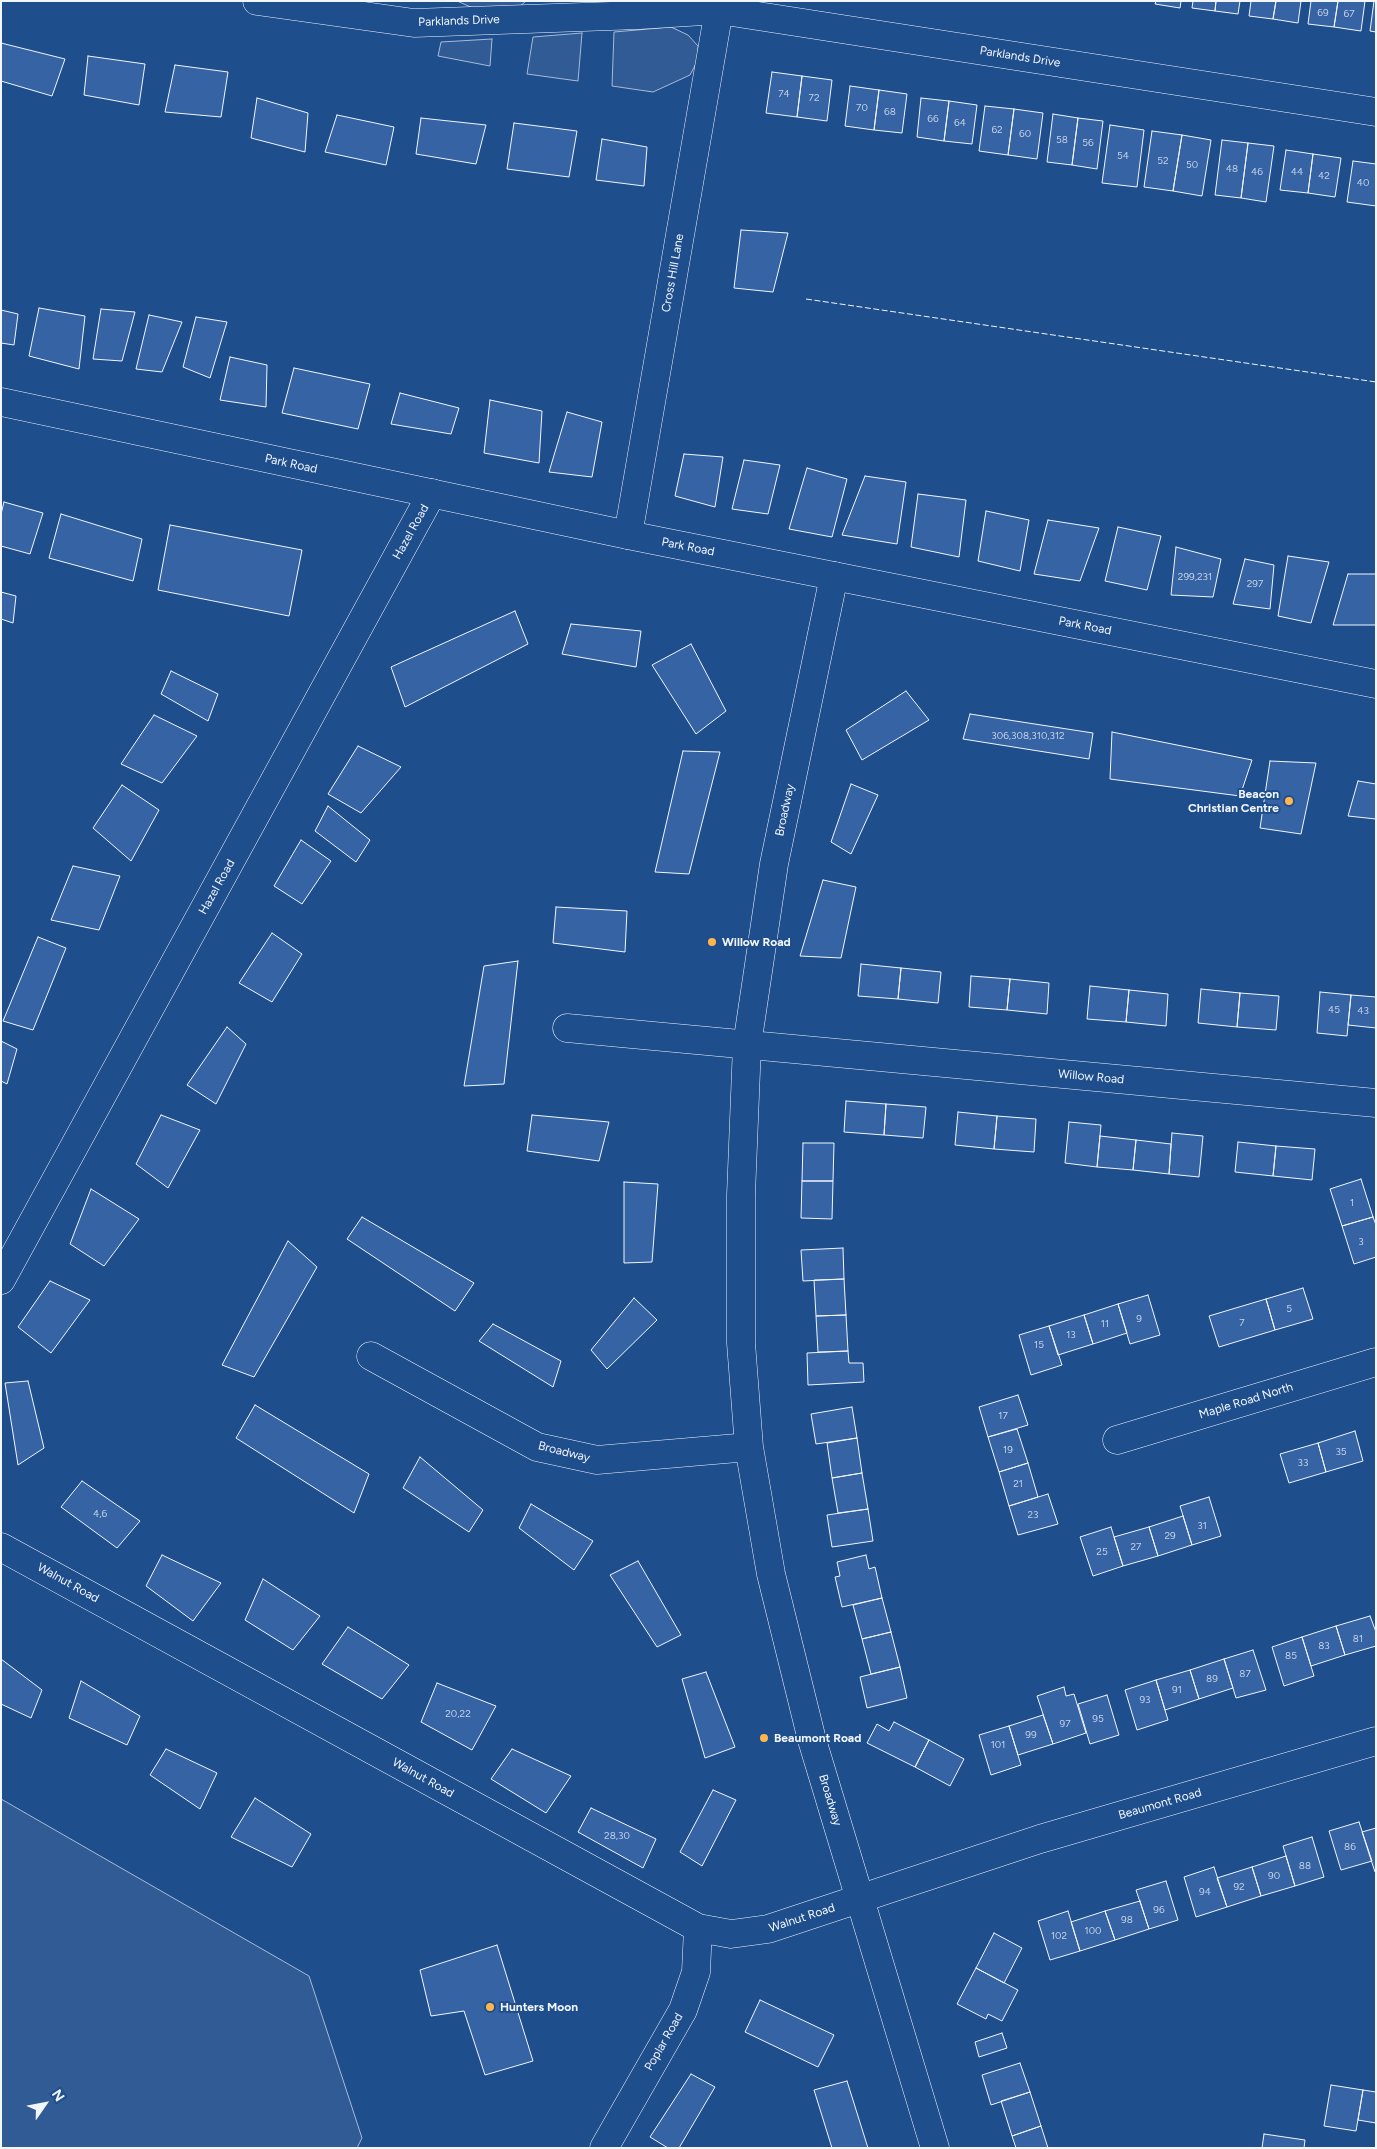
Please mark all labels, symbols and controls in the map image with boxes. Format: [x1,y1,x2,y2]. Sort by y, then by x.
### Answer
house number: 69 [1317,7,1329,19]
house number: 67 [1343,8,1355,20]
street label: Parklands Drive [418,12,500,30]
street label: Parklands Drive [979,44,1061,70]
house number: 74 [778,88,790,100]
house number: 72 [809,92,819,104]
house number: 70 [856,102,868,114]
house number: 68 [884,106,896,118]
house number: 66 [927,113,939,125]
house number: 64 [954,117,966,129]
house number: 62 [991,124,1003,136]
house number: 60 [1019,128,1031,140]
house number: 58 [1056,134,1068,146]
house number: 56 [1082,137,1094,149]
house number: 54 [1117,150,1129,162]
house number: 52 [1157,155,1169,167]
house number: 50 [1186,159,1198,171]
house number: 48 [1226,163,1238,175]
house number: 46 [1251,166,1263,178]
house number: 44 [1291,166,1303,178]
house number: 42 [1318,170,1330,182]
house number: 40 [1357,177,1369,189]
street label: Cross Hill Lane [659,233,687,313]
street label: Park Road [263,451,319,477]
street label: Hazel Road [390,502,432,562]
street label: Park Road [660,535,716,559]
house number: 299,231 [1178,571,1212,583]
house number: 297 [1247,578,1263,590]
street label: Park Road [1057,614,1113,638]
house number: 306,308,310,312 [991,730,1065,742]
street label: Broadway [772,783,798,837]
place label: Beacon Christian Centre [1188,787,1279,815]
marker: Beacon Christian Centre [1283,795,1295,807]
street label: Hazel Road [196,857,238,917]
place label: Willow Road [722,935,791,949]
marker: Willow Road [706,936,718,948]
house number: 45 [1328,1004,1340,1016]
house number: 43 [1357,1005,1369,1017]
street label: Willow Road [1057,1067,1125,1087]
house number: 1 [1350,1197,1354,1209]
house number: 3 [1358,1236,1364,1248]
house number: 5 [1286,1303,1292,1315]
house number: 9 [1136,1313,1142,1325]
house number: 7 [1239,1317,1245,1329]
house number: 11 [1101,1318,1109,1330]
house number: 13 [1066,1329,1076,1341]
house number: 15 [1034,1339,1044,1351]
street label: Maple Road North [1197,1380,1295,1422]
house number: 17 [998,1410,1008,1422]
street label: Broadway [536,1439,592,1465]
house number: 19 [1003,1444,1013,1456]
house number: 35 [1335,1446,1347,1458]
house number: 33 [1298,1457,1308,1469]
house number: 21 [1013,1478,1023,1490]
house number: 4,6 [93,1508,107,1520]
house number: 23 [1027,1509,1039,1521]
house number: 31 [1197,1520,1207,1532]
house number: 29 [1164,1530,1176,1542]
house number: 27 [1131,1541,1141,1553]
house number: 25 [1096,1546,1108,1558]
street label: Walnut Road [35,1560,101,1606]
house number: 81 [1353,1633,1363,1645]
house number: 83 [1318,1640,1330,1652]
house number: 85 [1285,1650,1297,1662]
house number: 87 [1239,1668,1251,1680]
house number: 89 [1206,1673,1218,1685]
house number: 91 [1172,1684,1182,1696]
house number: 93 [1139,1694,1151,1706]
house number: 20,22 [445,1708,471,1720]
house number: 95 [1092,1713,1104,1725]
house number: 97 [1059,1718,1071,1730]
house number: 99 [1025,1729,1037,1741]
place label: Beaumont Road [774,1731,861,1745]
marker: Beaumont Road [758,1732,770,1744]
house number: 101 [991,1739,1005,1751]
street label: Walnut Road [390,1755,456,1801]
street label: Broadway [815,1773,845,1827]
street label: Beaumont Road [1117,1785,1203,1823]
house number: 28,30 [604,1830,630,1842]
house number: 86 [1344,1841,1356,1853]
house number: 88 [1299,1860,1311,1872]
house number: 90 [1268,1870,1280,1882]
house number: 92 [1233,1881,1245,1893]
house number: 94 [1199,1886,1211,1898]
street label: Walnut Road [767,1901,837,1935]
house number: 96 [1153,1904,1165,1916]
house number: 98 [1121,1914,1133,1926]
house number: 100 [1085,1925,1101,1937]
house number: 102 [1051,1930,1067,1942]
place label: Hunters Moon [500,2000,578,2014]
marker: Hunters Moon [484,2001,496,2013]
street label: Poplar Road [642,2011,686,2073]
north arrow [20,2079,70,2129]
text: N [48,2086,68,2105]

